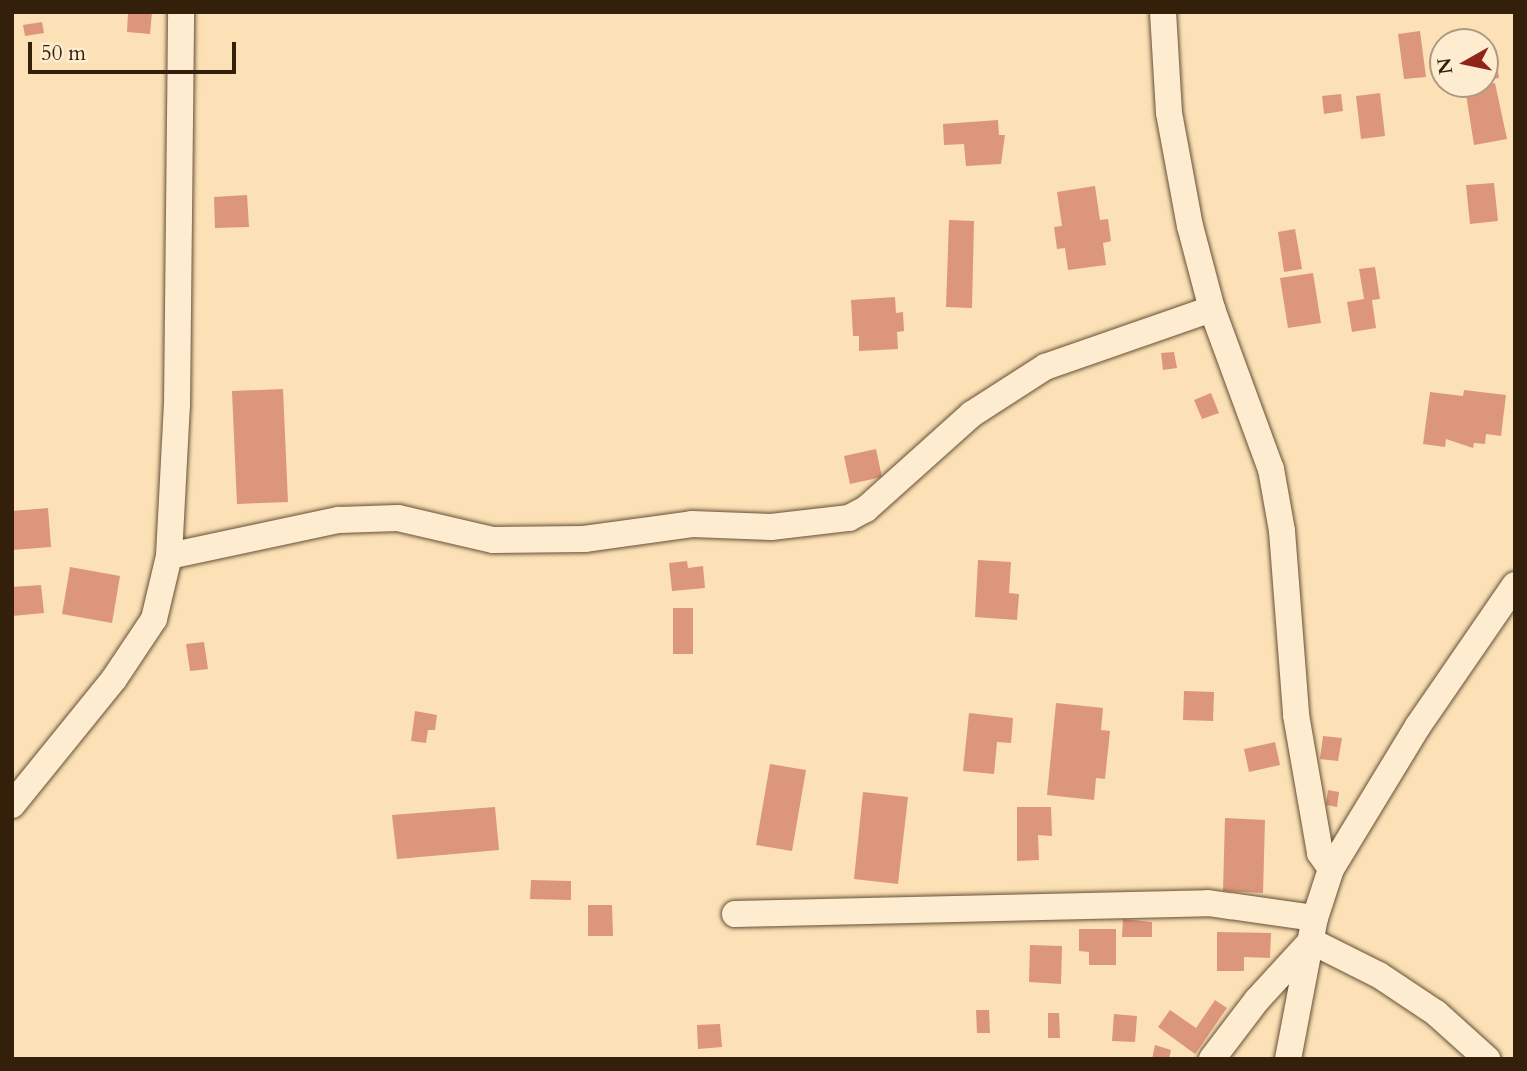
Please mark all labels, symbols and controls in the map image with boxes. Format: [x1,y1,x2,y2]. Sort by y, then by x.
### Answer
scale bar [32,28,240,72]
north arrow [1429,28,1499,98]
text: 50 m [41,39,86,68]
text: N [1431,56,1459,76]

